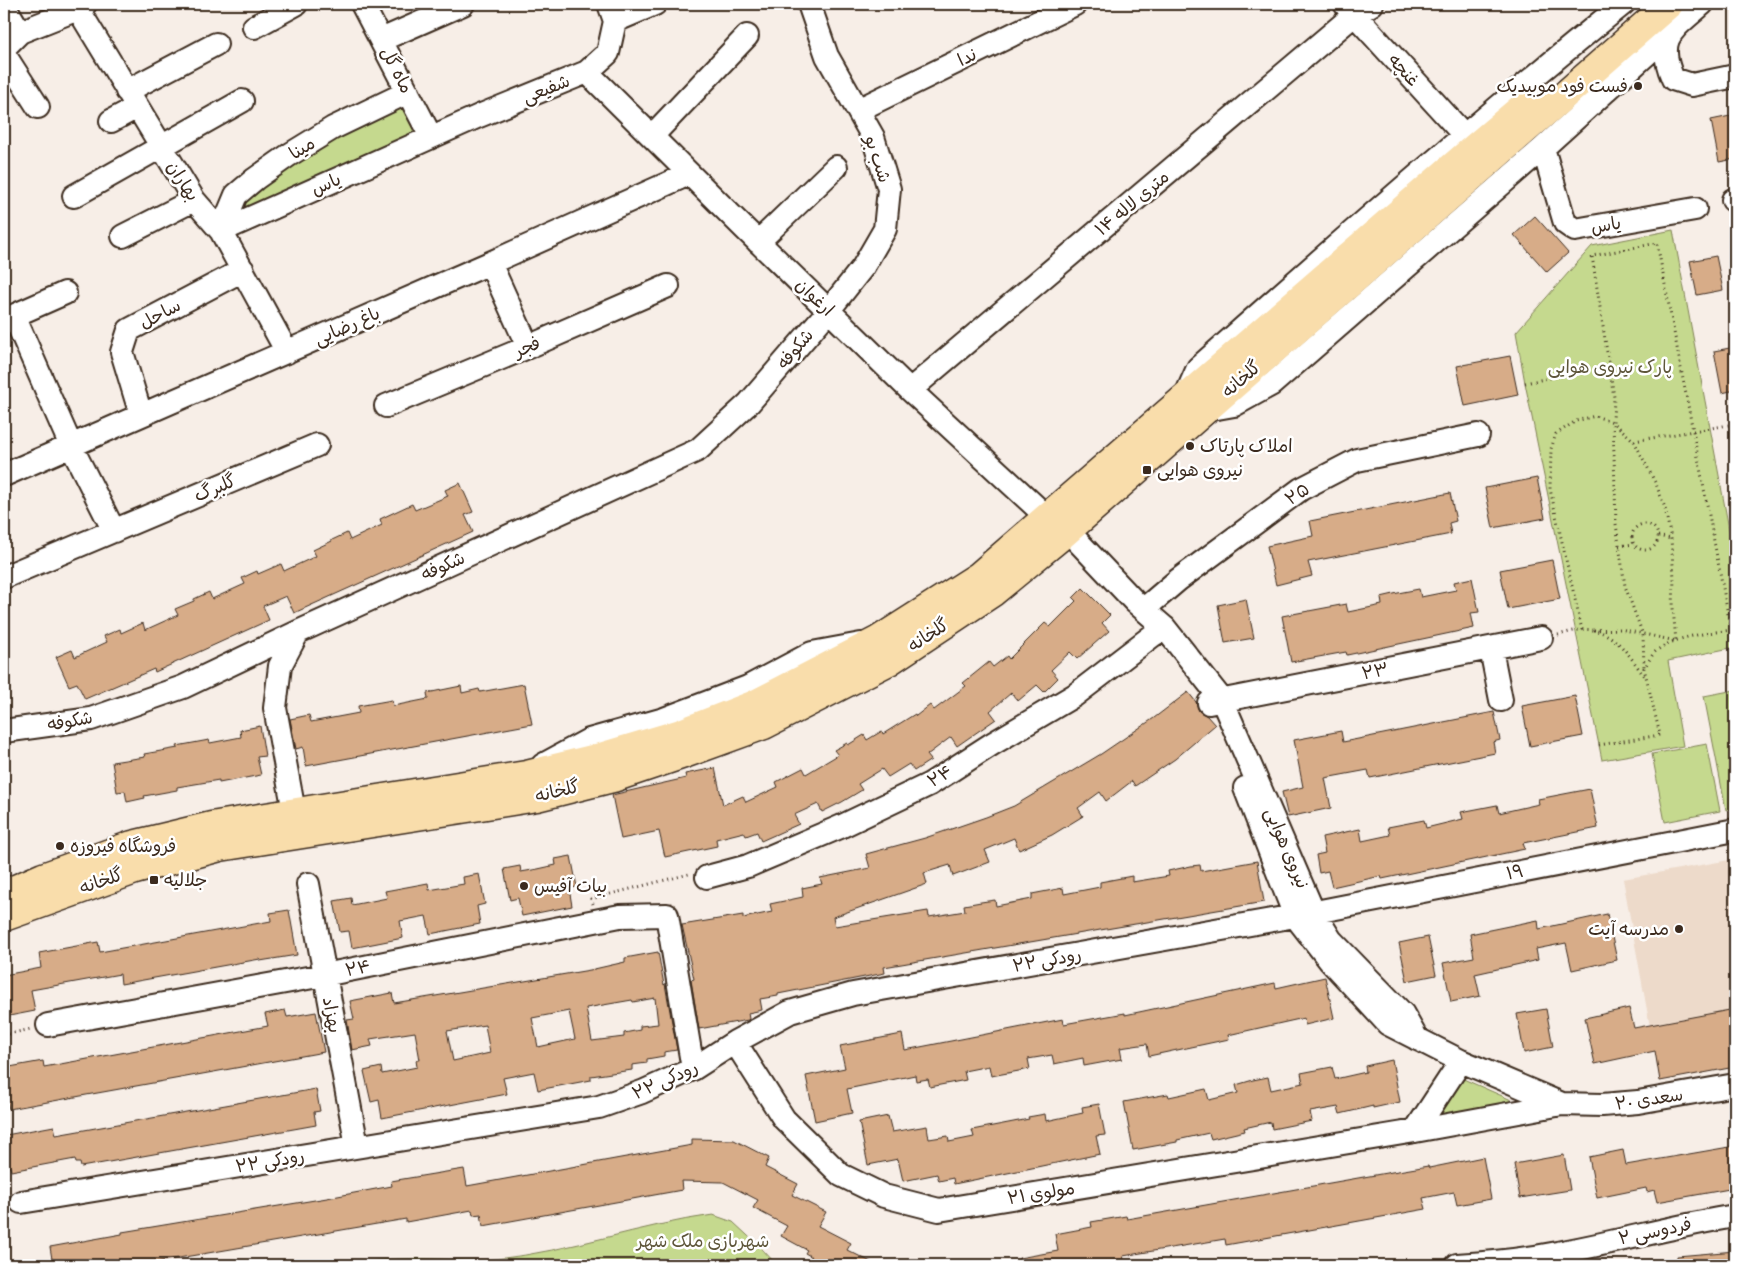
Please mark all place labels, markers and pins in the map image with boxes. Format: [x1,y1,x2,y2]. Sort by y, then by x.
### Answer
place label: فست فود موبیدیک [1496,75,1628,98]
marker: فست فود موبیدیک [1632,80,1644,92]
place label: املاک پارتاک [1200,435,1293,458]
marker: املاک پارتاک [1184,440,1196,452]
place label: نیروی هوایی [1157,459,1243,482]
marker: نیروی هوایی [1141,464,1153,476]
place label: فروشگاه فیروزه [70,835,176,858]
marker: فروشگاه فیروزه [54,840,66,852]
place label: جلالیه [164,869,207,892]
marker: جلالیه [148,874,160,886]
place label: بیات آفیس [534,875,607,898]
marker: بیات آفیس [518,880,530,892]
place label: مدرسه آیت [1588,918,1669,941]
marker: مدرسه آیت [1673,923,1685,935]

